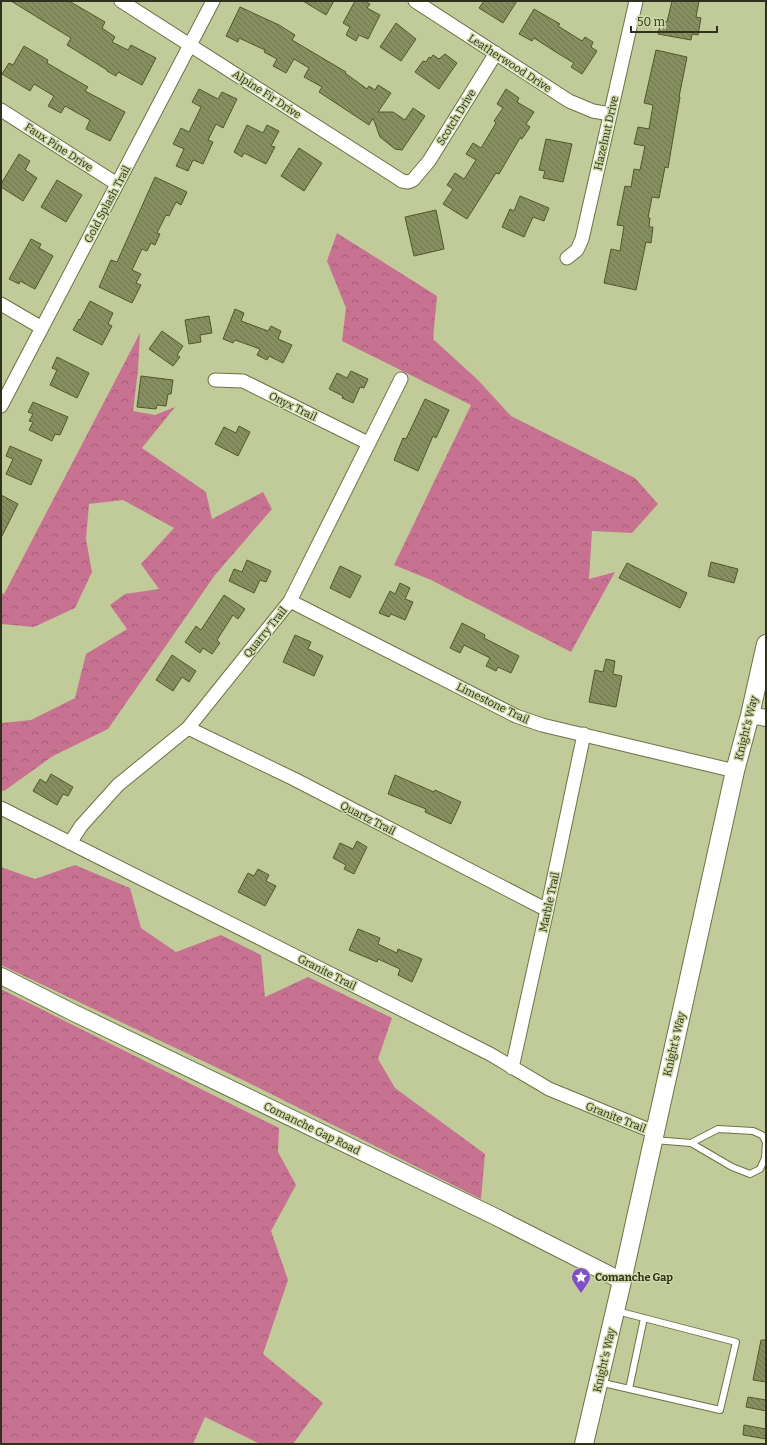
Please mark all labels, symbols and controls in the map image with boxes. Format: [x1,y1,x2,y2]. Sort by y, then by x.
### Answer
scale bar [631,8,717,34]
text: 50 m [637,15,666,29]
street label: Leatherwood Drive [466,32,554,95]
street label: Alpine Fir Drive [230,67,304,121]
street label: Scotch Drive [434,87,479,148]
street label: Hazelnut Drive [592,95,621,172]
street label: Faux Pine Drive [22,120,95,174]
street label: Gold Splash Trail [82,163,133,245]
street label: Onyx Trail [267,389,319,424]
street label: Quarry Trail [241,604,290,660]
street label: Limestone Trail [454,680,531,727]
street label: Knight's Way [732,694,761,762]
street label: Quartz Trail [338,799,398,838]
street label: Marble Trail [537,871,562,933]
street label: Granite Trail [295,952,358,993]
street label: Knight's Way [661,1010,688,1078]
street label: Comanche Gap Road [261,1099,363,1158]
street label: Granite Trail [584,1099,648,1135]
place icon: Comanche Gap [570,1266,592,1294]
place label: Comanche Gap [595,1271,673,1284]
street label: Knight's Way [591,1326,618,1394]

